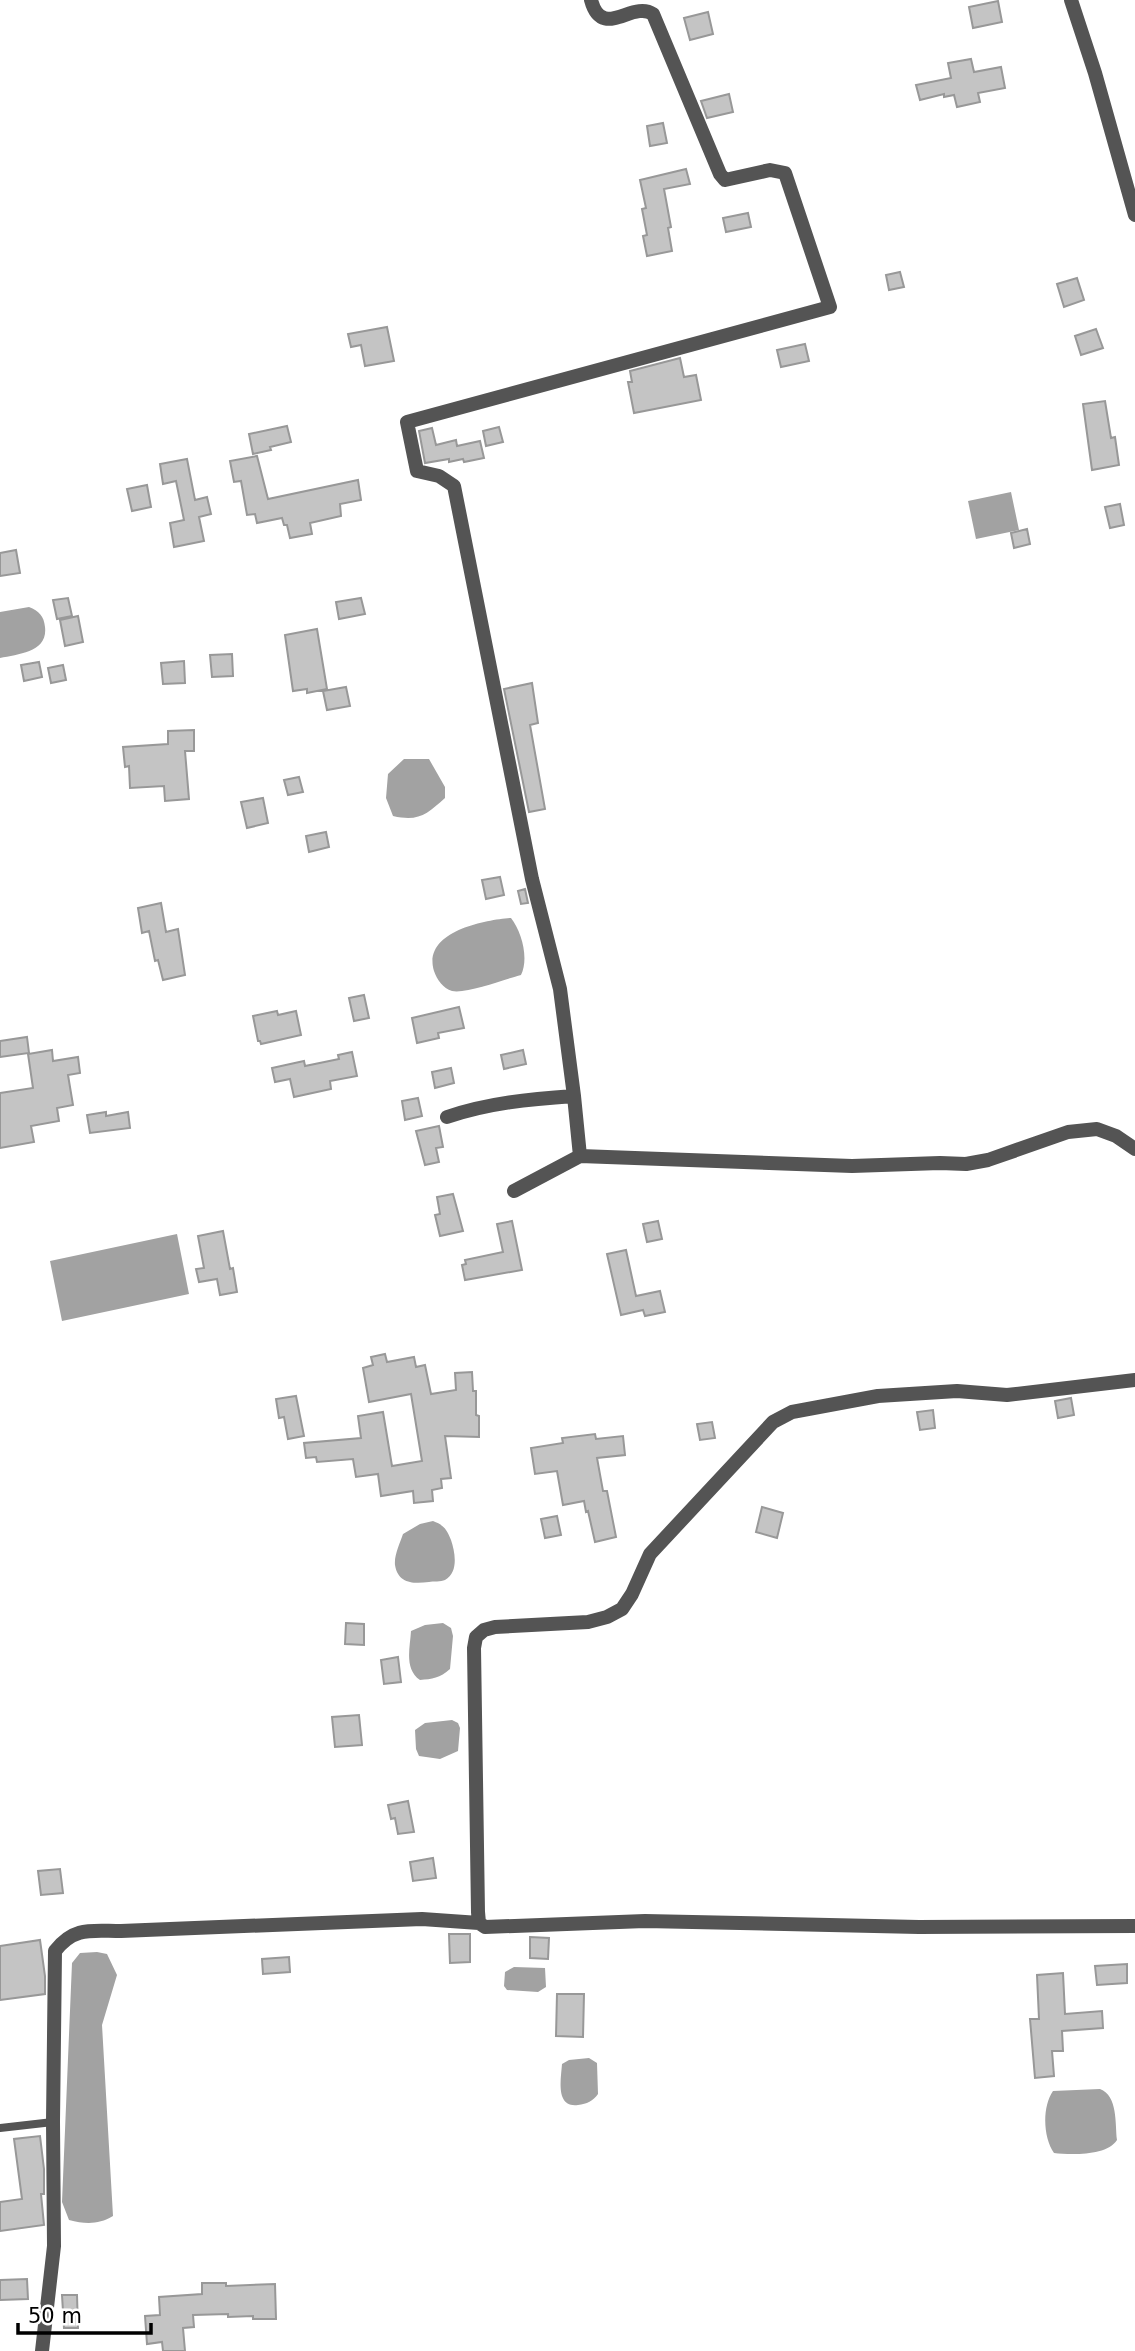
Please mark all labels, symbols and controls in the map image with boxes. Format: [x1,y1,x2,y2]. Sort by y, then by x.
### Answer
scale bar [18,2292,150,2336]
text: 50 m [28,2304,82,2328]

